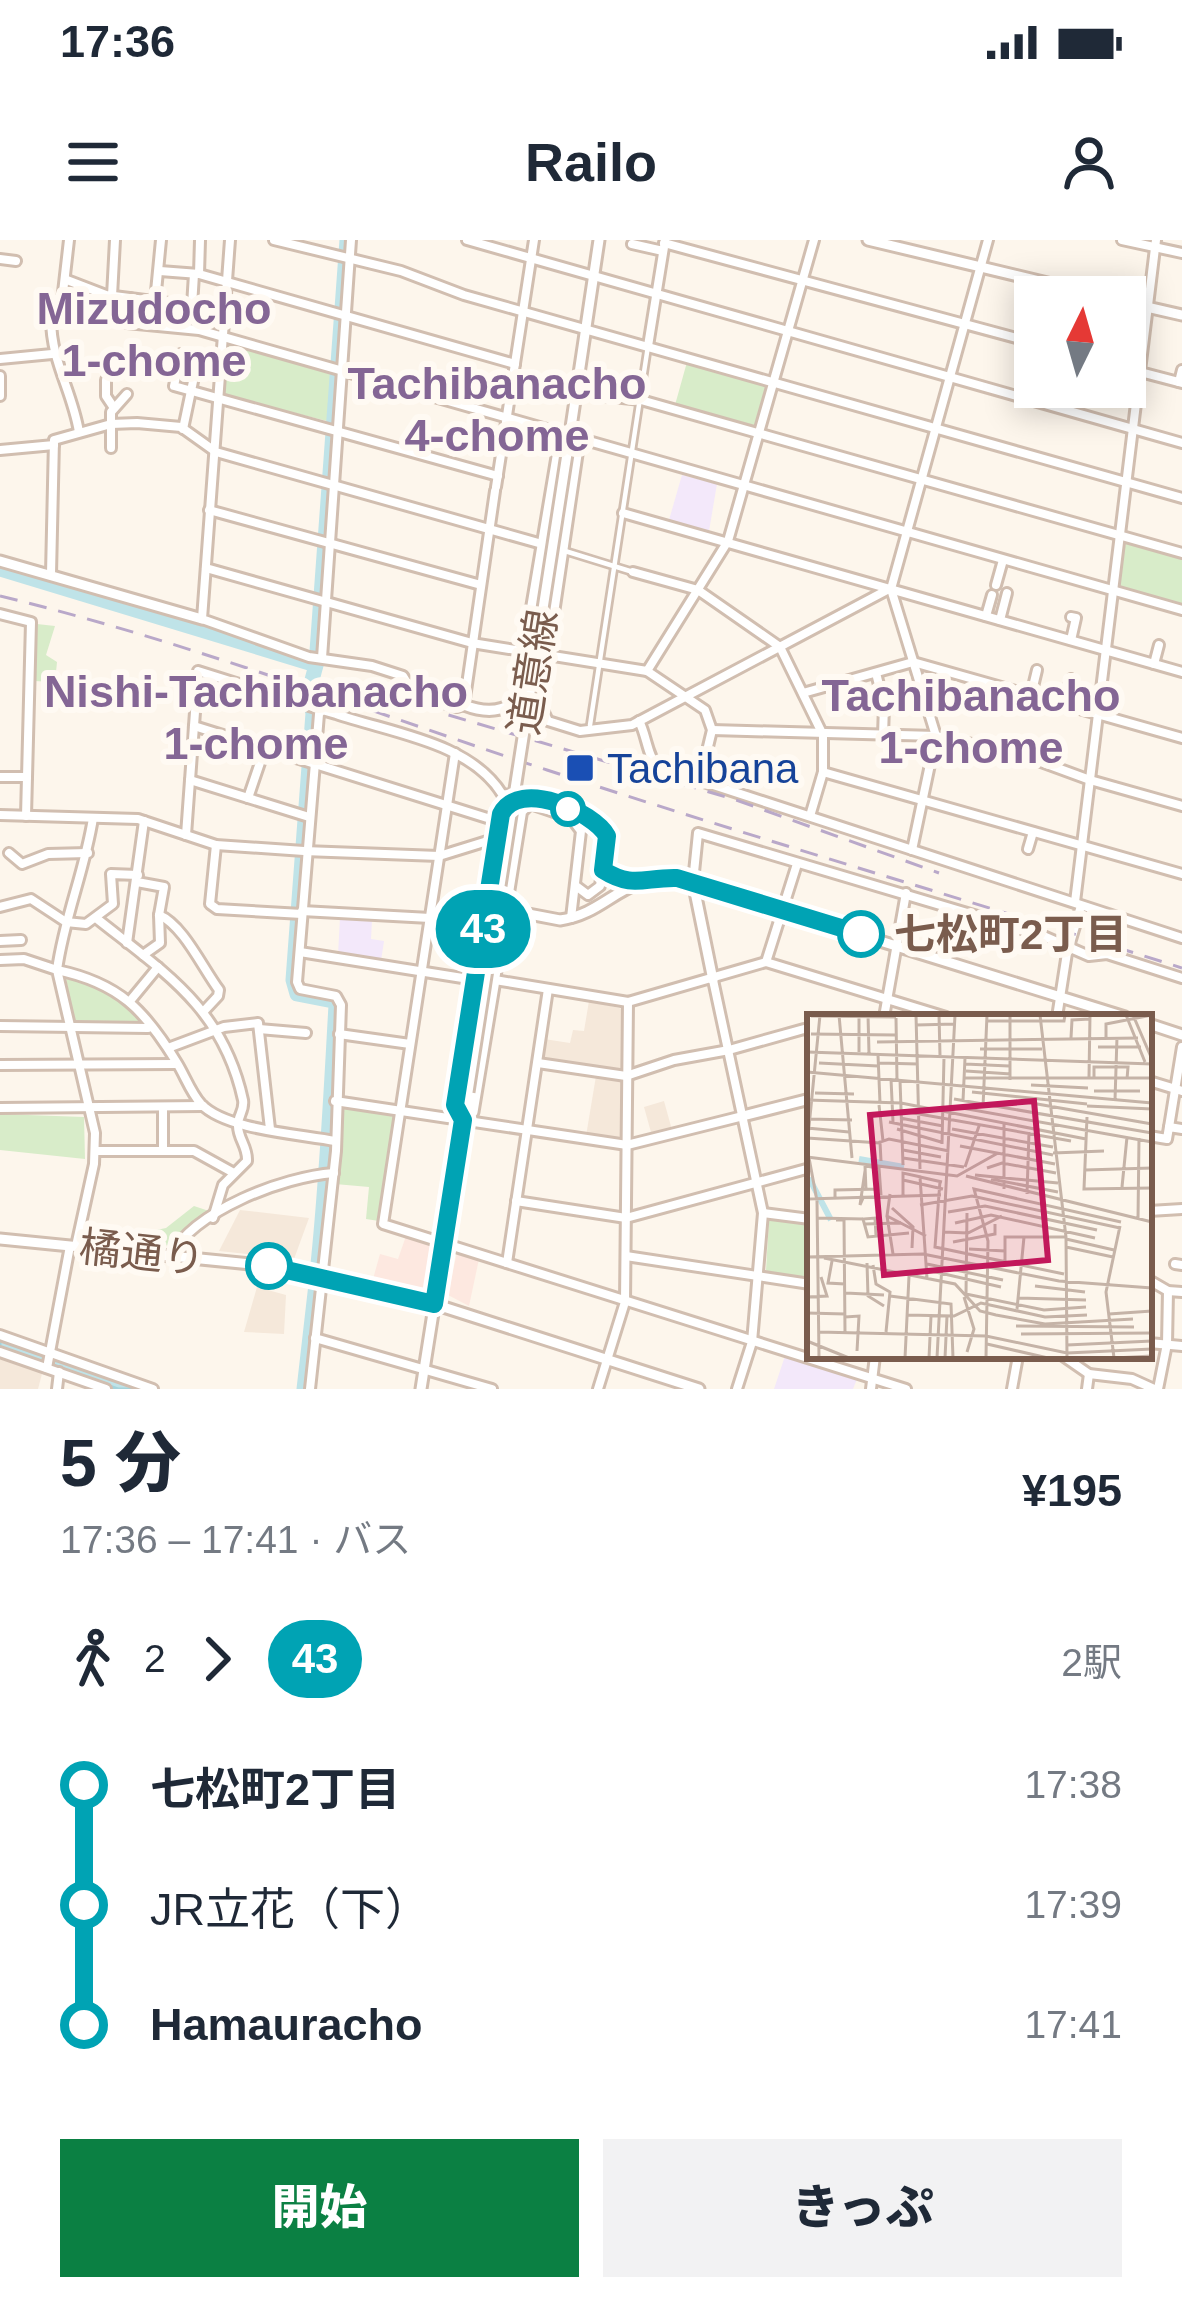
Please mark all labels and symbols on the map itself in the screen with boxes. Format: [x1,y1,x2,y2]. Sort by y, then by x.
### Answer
north arrow [1014,276,1146,408]
district label: Mizudocho 1-chome [37,283,271,386]
district label: Tachibanacho 4-chome [347,358,647,461]
street label: 道意線 [500,606,566,738]
district label: Nishi-Tachibanacho 1-chome [44,666,468,769]
district label: Tachibanacho 1-chome [821,670,1121,773]
place label: Tachibana [607,745,799,792]
marker: Tachibana [564,752,596,784]
unlabelled marker [552,793,584,825]
line badge: 43 [429,890,537,968]
place label: 七松町2丁目 [894,911,1127,958]
marker: 七松町2丁目 [839,912,883,956]
inset map [807,1014,1152,1359]
street label: 橘通り [77,1223,207,1283]
unlabelled marker [247,1244,291,1288]

